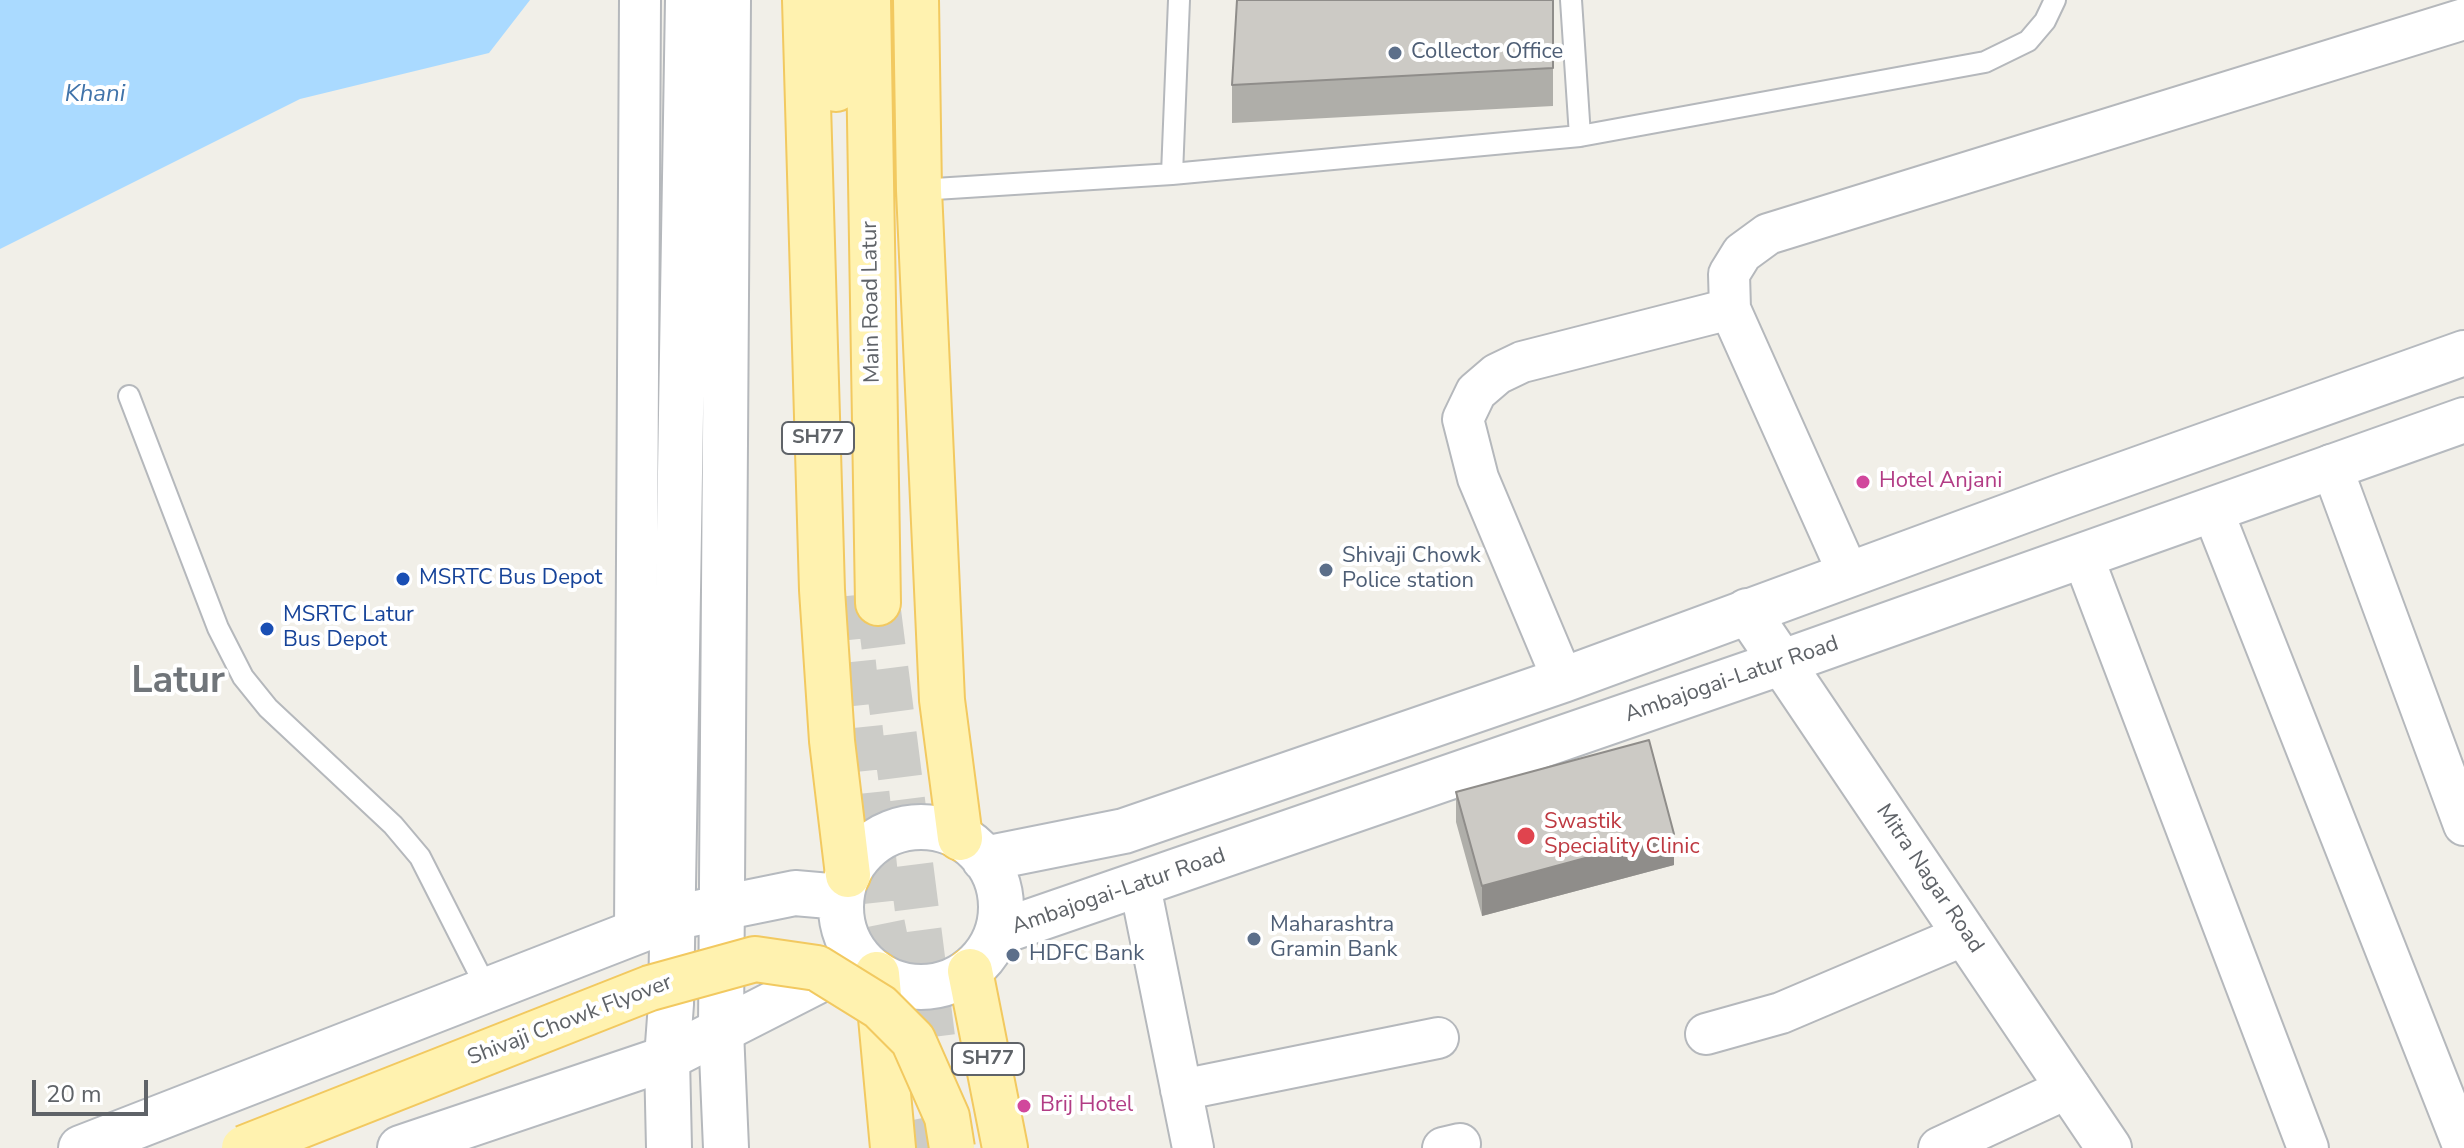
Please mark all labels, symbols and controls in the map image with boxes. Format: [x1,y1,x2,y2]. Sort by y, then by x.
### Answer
place label: Collector Office [1411,40,1563,66]
marker: Collector Office [1386,44,1404,62]
water label: Khani [65,81,125,109]
street label: Main Road Latur [857,221,887,383]
road number: SH77 [782,422,854,454]
place label: Hotel Anjani [1879,469,2002,495]
marker: Hotel Anjani [1854,473,1872,491]
place label: Shivaji Chowk Police station [1342,544,1481,596]
marker: Shivaji Chowk Police station [1317,561,1335,579]
place label: MSRTC Bus Depot [419,566,602,592]
marker: MSRTC Bus Depot [394,570,412,588]
place label: MSRTC Latur Bus Depot [283,603,414,654]
marker: MSRTC Latur Bus Depot [258,620,276,638]
street label: Ambajogai-Latur Road [1622,631,1842,729]
district label: Latur [131,660,225,706]
street label: Mitra Nagar Road [1869,800,1989,958]
place label: Swastik Speciality Clinic [1544,810,1700,862]
marker: Swastik Speciality Clinic [1515,825,1537,847]
street label: Ambajogai-Latur Road [1009,843,1229,941]
place label: Maharashtra Gramin Bank [1270,913,1398,964]
marker: Maharashtra Gramin Bank [1245,930,1263,948]
place label: HDFC Bank [1029,942,1144,968]
marker: HDFC Bank [1004,946,1022,964]
street label: Shivaji Chowk Flyover [464,970,676,1072]
road number: SH77 [952,1043,1024,1075]
scale bar [36,1064,152,1114]
text: 20 m [46,1078,102,1110]
place label: Brij Hotel [1040,1093,1133,1119]
marker: Brij Hotel [1015,1097,1033,1115]

